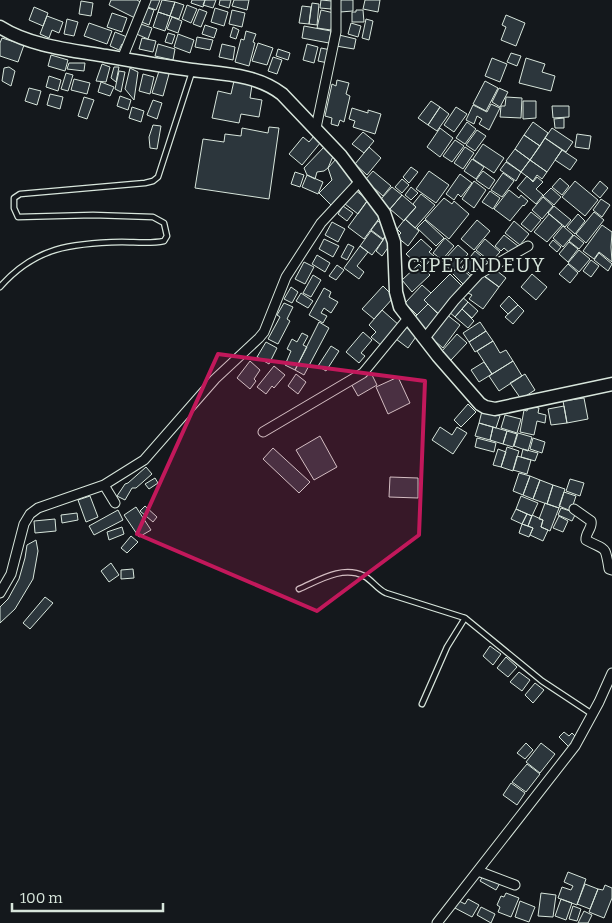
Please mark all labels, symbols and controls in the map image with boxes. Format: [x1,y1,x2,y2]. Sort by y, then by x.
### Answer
district label: CIPEUNDEUY [407,253,545,277]
scale bar [12,880,164,912]
text: 100 m [20,889,63,907]

